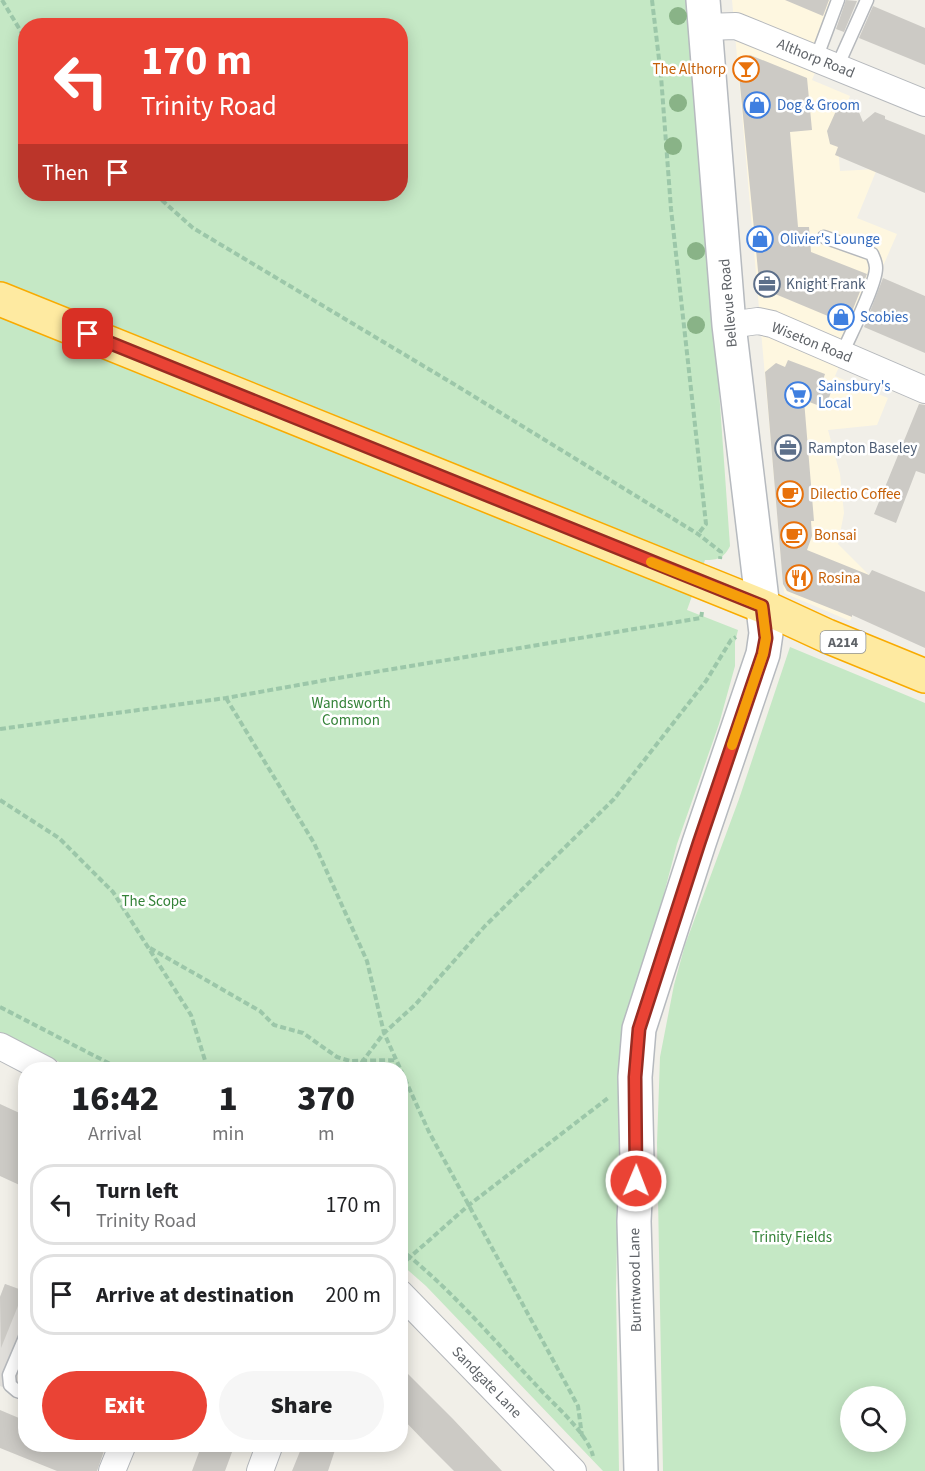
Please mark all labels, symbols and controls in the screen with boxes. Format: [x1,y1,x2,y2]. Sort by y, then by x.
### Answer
text: 170 m [141,31,252,91]
street label: Althorp Road [774,33,858,84]
icon: left [42,42,120,120]
bar icon: The Althorp [731,54,761,84]
place label: The Althorp [652,59,726,80]
text: Trinity Road [141,87,277,126]
shop icon: Dog & Groom [742,90,772,120]
place label: Dog & Groom [777,95,860,116]
icon: arrive [101,156,134,189]
text: Then [42,157,89,189]
shop icon: Olivier's Lounge [745,224,775,254]
place label: Olivier's Lounge [780,229,880,250]
street label: Bellevue Road [714,258,743,348]
office icon: Knight Frank [752,269,782,299]
place label: Knight Frank [786,274,866,295]
shop icon: Scobies [826,302,856,332]
place label: Scobies [860,307,908,328]
pin [62,308,113,359]
icon: arrive [71,317,104,350]
street label: Wiseton Road [768,317,855,368]
place label: Sainsbury's Local [818,376,891,414]
supermarket icon: Sainsbury's Local [783,380,813,410]
office icon: Rampton Baseley [773,433,803,463]
place label: Rampton Baseley [808,438,917,459]
cafe icon: Dilectio Coffee [775,479,805,509]
place label: Dilectio Coffee [810,484,901,505]
cafe icon: Bonsai [779,520,809,550]
place label: Bonsai [814,525,857,546]
restaurant icon: Rosina [784,563,814,593]
place label: Rosina [818,568,860,589]
road number: A214 [820,631,866,653]
park label: Wandsworth Common [311,693,391,731]
park label: The Scope [121,891,187,912]
text: 16:42 [71,1073,159,1124]
text: 1 [219,1073,238,1124]
text: 370 [297,1073,355,1124]
text: Arrival [88,1120,142,1148]
text: min [212,1120,244,1148]
text: m [318,1120,334,1148]
position arrow [604,1149,668,1213]
text: Turn left [96,1175,178,1207]
icon: left [45,1188,78,1221]
text: 170 m [326,1189,381,1221]
text: Trinity Road [96,1207,197,1235]
park label: Trinity Fields [752,1227,832,1248]
street label: Burntwood Lane [624,1228,647,1332]
icon: arrive [45,1278,78,1311]
text: Arrive at destination [96,1279,294,1311]
text: 200 m [326,1279,381,1311]
street label: Sandgate Lane [447,1342,526,1423]
button: Exit [42,1371,207,1440]
button: Share [219,1371,384,1440]
map controls [840,1386,906,1452]
button: search [840,1386,906,1452]

